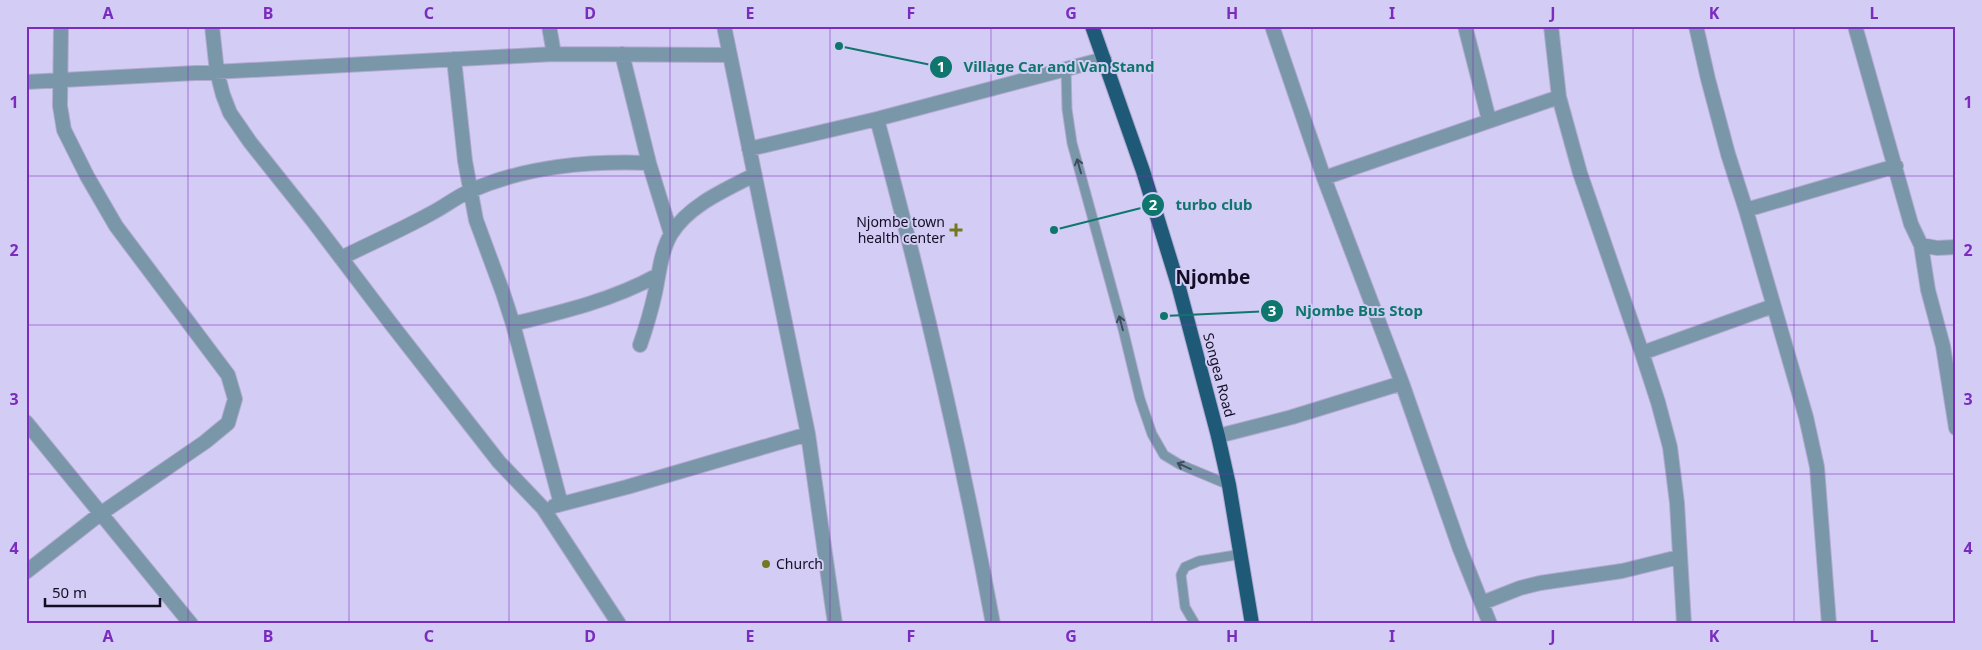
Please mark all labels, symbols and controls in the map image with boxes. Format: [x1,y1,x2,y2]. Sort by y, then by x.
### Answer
text: A [102,2,114,24]
text: B [263,2,273,24]
text: C [424,2,434,24]
text: D [584,2,596,24]
text: E [746,2,755,24]
text: F [907,2,915,24]
text: G [1065,2,1077,24]
text: H [1226,2,1238,24]
text: I [1389,2,1395,24]
text: J [1548,2,1556,24]
text: K [1709,2,1720,24]
text: L [1870,2,1879,24]
callout: Village Car and Van Stand [929,52,1165,82]
text: 1 [937,56,945,76]
text: Village Car and Van Stand [964,56,1154,76]
text: 1 [9,91,19,113]
text: 1 [1963,91,1973,113]
one-way arrow [1074,158,1083,174]
callout: turbo club [1141,190,1263,220]
text: 2 [1149,194,1158,214]
text: turbo club [1175,194,1253,214]
place label: Njombe town health center [856,212,945,247]
marker: Njombe town health center [949,223,963,237]
text: 2 [9,239,19,261]
text: 2 [1963,239,1973,261]
district label: Njombe [1176,264,1250,290]
callout: Njombe Bus Stop [1260,296,1433,326]
text: 3 [1268,300,1276,320]
text: Njombe Bus Stop [1295,300,1423,320]
one-way arrow [1116,315,1126,331]
street label: Songea Road [1199,331,1240,419]
text: 3 [9,388,19,410]
text: 3 [1963,388,1973,410]
one-way arrow [1177,461,1192,470]
text: 4 [9,537,19,559]
text: 4 [1963,537,1973,559]
place label: Church [776,554,823,573]
marker: Church [760,558,772,570]
scale bar [45,575,160,607]
text: 50 m [52,582,87,602]
text: A [102,625,114,647]
text: B [263,625,273,647]
text: C [424,625,434,647]
text: D [584,625,596,647]
text: E [746,625,755,647]
text: F [907,625,915,647]
text: G [1065,625,1077,647]
text: H [1226,625,1238,647]
text: I [1389,625,1395,647]
text: J [1548,625,1556,647]
text: K [1709,625,1720,647]
text: L [1870,625,1879,647]

